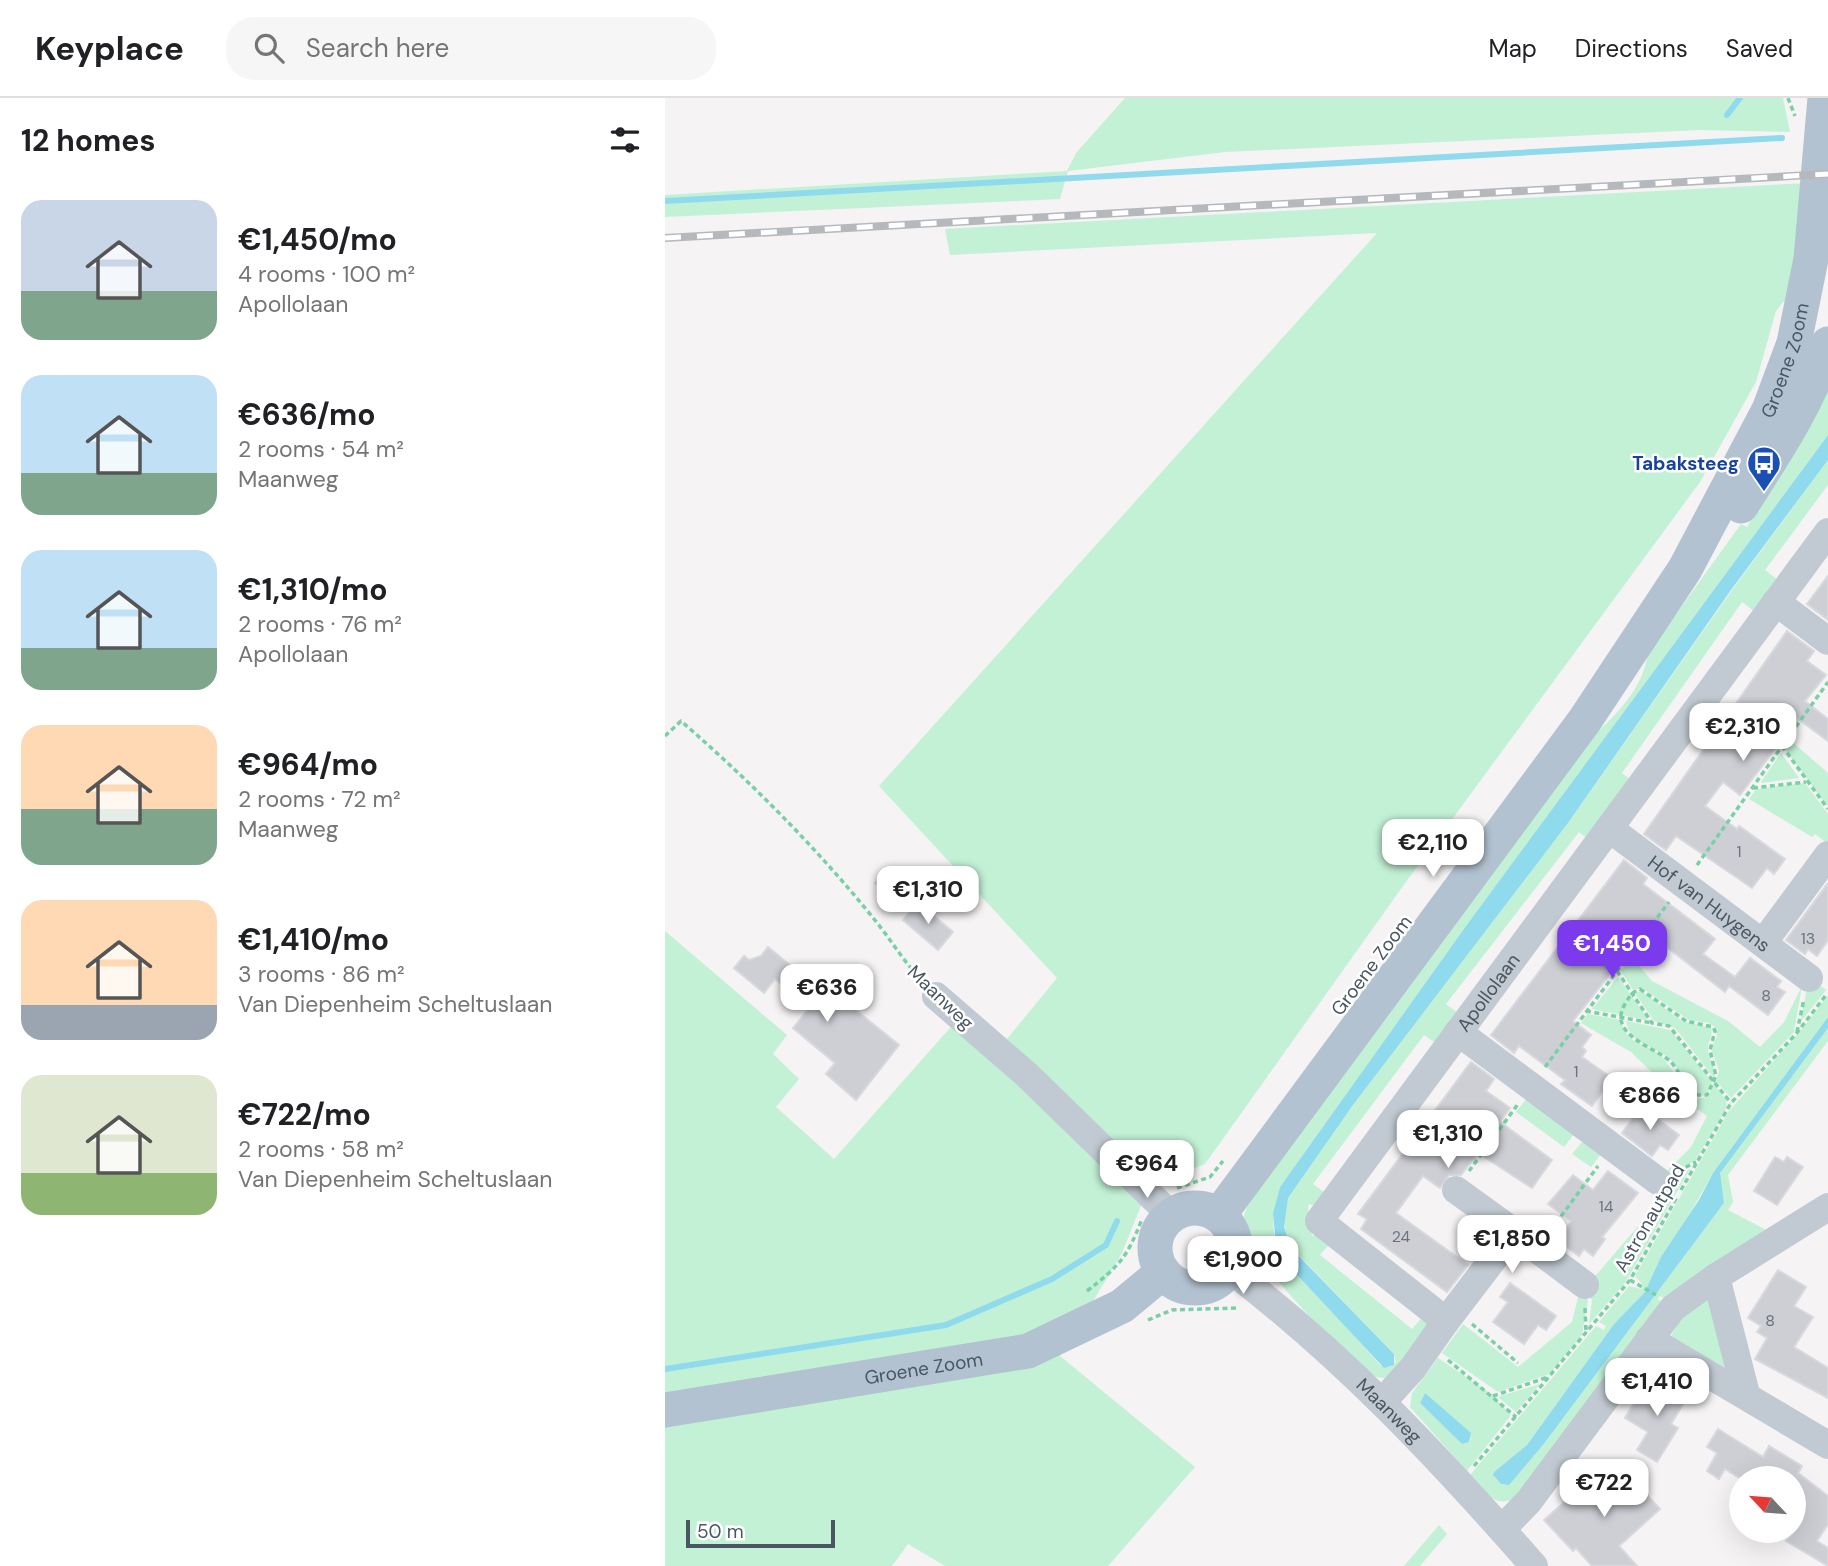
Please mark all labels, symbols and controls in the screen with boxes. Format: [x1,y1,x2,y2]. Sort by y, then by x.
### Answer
search box [226,17,716,80]
text: Keyplace [35,27,184,70]
icon: search [250,29,288,67]
text: Search here [306,31,449,65]
text: Map [1489,33,1537,64]
text: Directions [1575,33,1688,64]
text: Saved [1726,33,1793,64]
text: 12 homes [21,121,155,160]
icon: filters [606,121,644,159]
text: €1,450/mo [238,220,397,259]
icon: home [77,228,161,312]
text: 4 rooms · 100 m² [238,259,415,289]
text: Apollolaan [238,289,349,319]
street label: Groene Zoom [1755,301,1815,423]
text: €636/mo [238,395,376,434]
icon: home [77,403,161,487]
text: 2 rooms · 54 m² [238,434,404,464]
bus stop icon: Tabaksteeg [1745,444,1783,493]
place label: Tabaksteeg [1632,451,1739,476]
text: Maanweg [238,464,339,494]
text: €1,310/mo [238,570,387,609]
icon: home [77,578,161,662]
text: 2 rooms · 76 m² [238,609,402,639]
text: Apollolaan [238,639,349,669]
pin: €2,310 [1686,704,1800,763]
text: €2,310 [1705,711,1781,741]
text: €964/mo [238,745,378,784]
icon: home [77,753,161,837]
text: 2 rooms · 72 m² [238,784,401,814]
text: Maanweg [238,814,339,844]
pin: €2,110 [1376,820,1490,879]
text: €2,110 [1398,827,1468,857]
house number: 1 [1737,841,1742,862]
street label: Hof van Huygens [1643,850,1775,958]
pin: €1,310 [871,866,985,926]
text: €1,310 [893,874,963,904]
street label: Groene Zoom [1325,910,1417,1021]
text: €1,410/mo [238,920,389,959]
pin: €1,450 [1555,920,1669,980]
icon: home [77,928,161,1012]
text: €1,450 [1573,928,1651,958]
house number: 13 [1801,928,1815,949]
street label: Apollolaan [1451,948,1526,1037]
text: 3 rooms · 86 m² [238,959,405,989]
street label: Maanweg [902,960,979,1035]
pin: €636 [786,964,868,1024]
text: €636 [796,972,858,1002]
house number: 8 [1761,985,1771,1006]
text: Van Diepenheim Scheltuslaan [238,989,552,1019]
house number: 1 [1574,1061,1579,1082]
pin: €866 [1609,1072,1691,1132]
text: €866 [1619,1080,1681,1110]
text: €722/mo [238,1095,371,1134]
icon: home [77,1103,161,1187]
pin: €1,310 [1391,1110,1505,1170]
text: €1,310 [1413,1118,1483,1148]
text: 2 rooms · 58 m² [238,1134,404,1164]
pin: €964 [1106,1140,1188,1200]
text: €964 [1116,1148,1178,1178]
street label: Astronautpad [1608,1160,1690,1277]
text: Van Diepenheim Scheltuslaan [238,1164,552,1194]
house number: 14 [1599,1196,1614,1217]
pin: €1,850 [1455,1216,1569,1275]
text: €1,850 [1473,1223,1551,1253]
house number: 24 [1392,1226,1411,1247]
pin: €1,900 [1186,1236,1300,1296]
text: €1,900 [1203,1244,1283,1274]
house number: 8 [1765,1310,1775,1331]
street label: Groene Zoom [863,1347,985,1390]
pin: €1,410 [1600,1358,1714,1418]
text: €1,410 [1621,1366,1693,1396]
street label: Maanweg [1351,1373,1428,1449]
pin: €722 [1563,1460,1645,1519]
north arrow [1729,1466,1806,1544]
map controls [1729,1466,1806,1543]
text: €722 [1576,1467,1632,1497]
scale bar [686,1517,835,1549]
text: 50 m [697,1519,744,1544]

